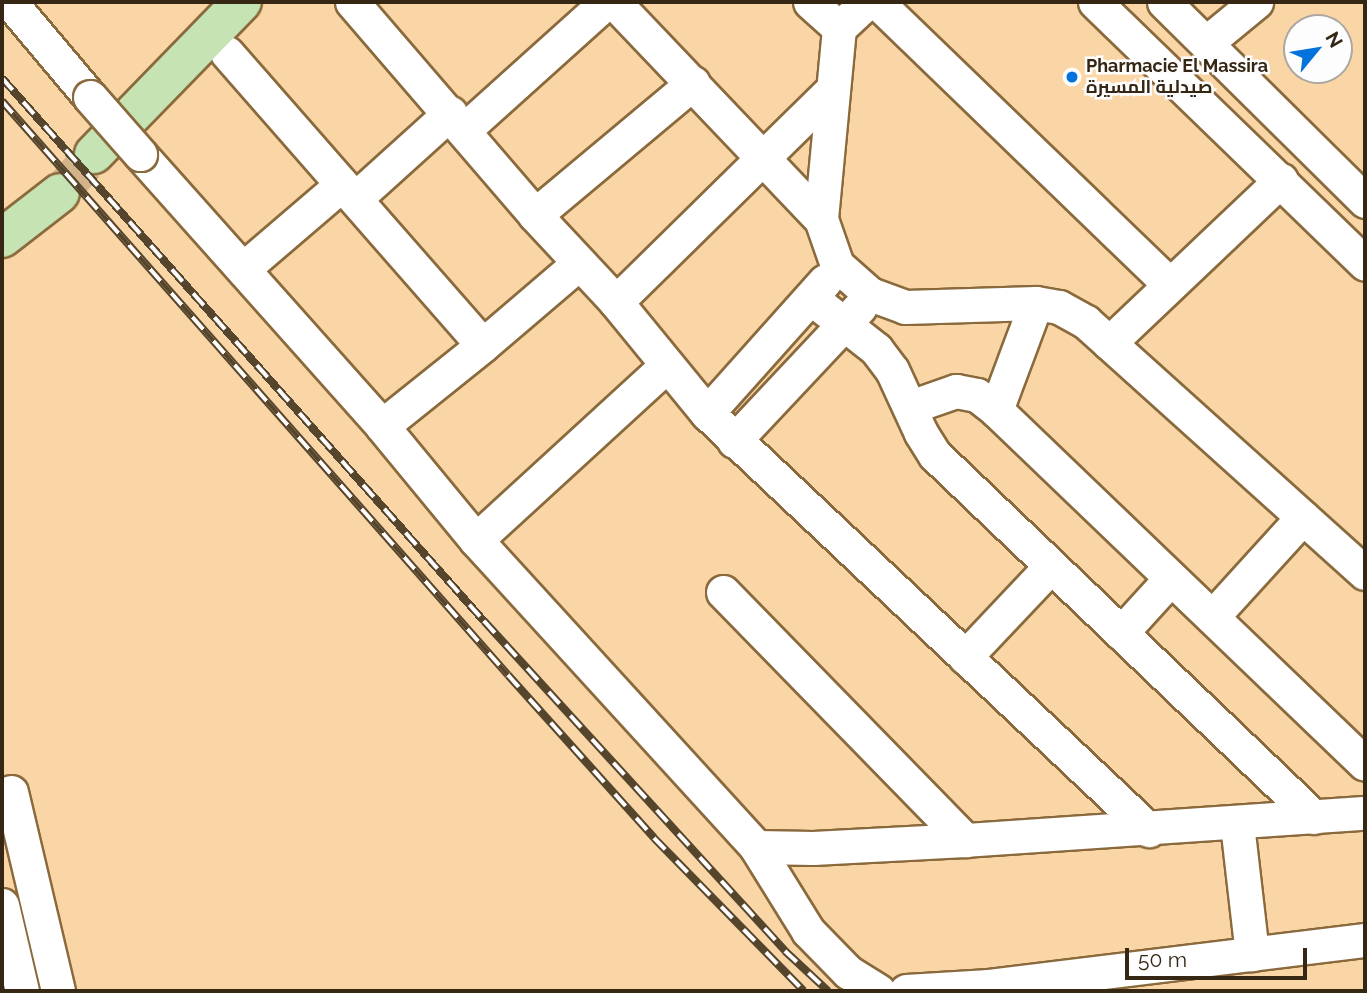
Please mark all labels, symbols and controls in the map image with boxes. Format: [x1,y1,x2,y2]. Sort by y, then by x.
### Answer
north arrow [1283,14,1353,84]
text: N [1321,28,1348,51]
place label: Pharmacie El Massira صيدلية المسيرة [1086,56,1269,98]
marker: Pharmacie El Massira صيدلية المسيرة [1064,69,1080,85]
scale bar [1129,934,1311,978]
text: 50 m [1138,947,1187,972]

